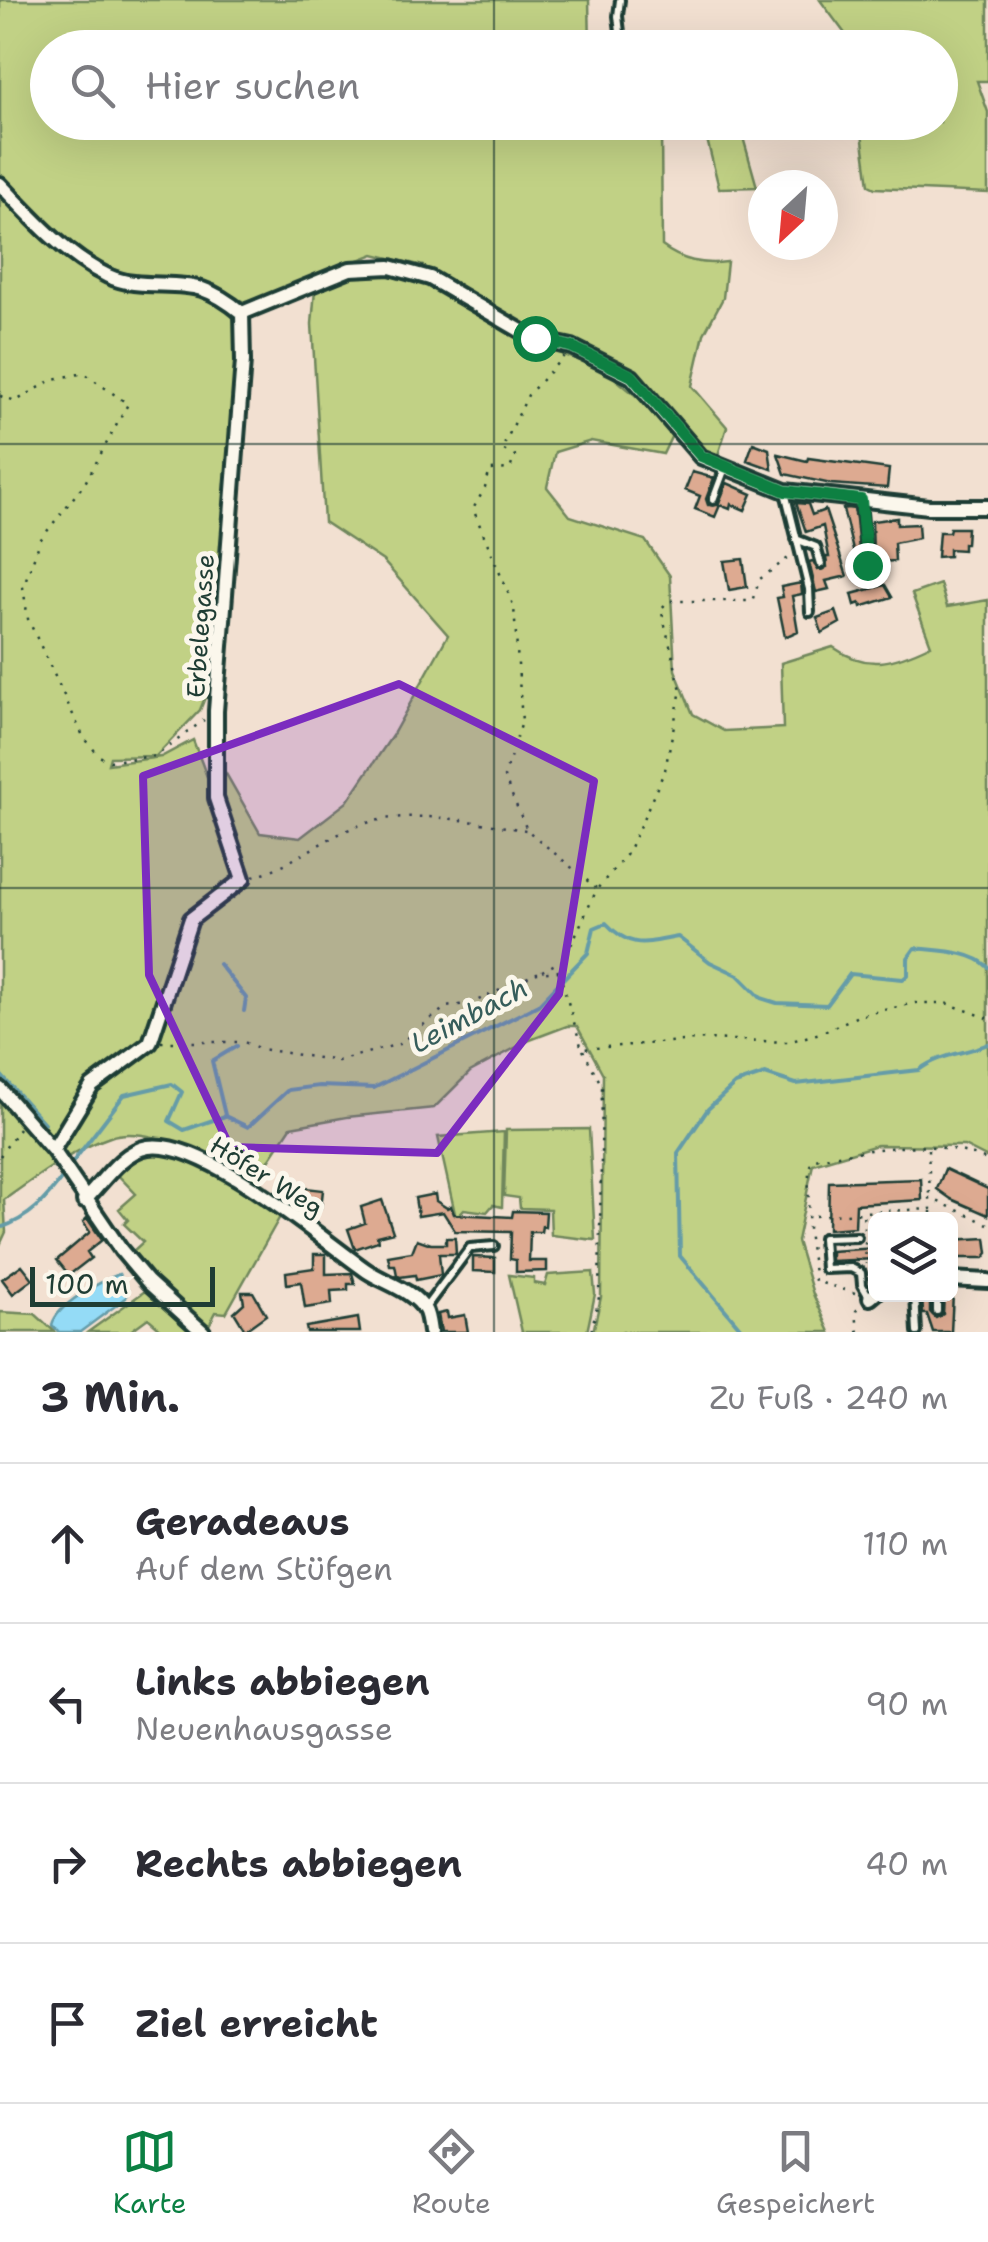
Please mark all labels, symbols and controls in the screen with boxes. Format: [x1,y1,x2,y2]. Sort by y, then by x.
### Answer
search box [30,30,958,140]
icon: search [65,58,120,113]
text: Hier suchen [145,60,360,111]
north arrow [748,170,838,260]
route start [513,316,559,362]
route end [845,543,891,589]
street label: Erbelegasse [178,553,222,699]
water label: Leimbach [404,968,534,1062]
street label: Höfer Weg [204,1128,330,1224]
map controls [868,1212,958,1302]
button: layers [868,1212,958,1302]
scale bar [30,1262,215,1306]
text: 100 m [45,1265,129,1303]
text: 3 Min. [40,1369,180,1425]
text: Zu Fuß · 240 m [709,1376,948,1419]
text: Geradeaus [135,1496,350,1547]
icon: ahead [40,1516,95,1571]
text: 110 m [862,1522,948,1565]
text: Auf dem Stüfgen [135,1547,393,1590]
text: Links abbiegen [135,1656,430,1707]
icon: left [40,1676,95,1731]
text: 90 m [865,1682,948,1725]
text: Neuenhausgasse [135,1707,393,1750]
icon: right [40,1836,95,1891]
text: Rechts abbiegen [135,1838,462,1889]
text: 40 m [865,1842,948,1885]
icon: arrive [40,1996,95,2051]
text: Ziel erreicht [135,1998,378,2049]
tab: Karte [113,2124,187,2222]
tab: Route [412,2124,491,2222]
tab: Gespeichert [716,2124,875,2222]

